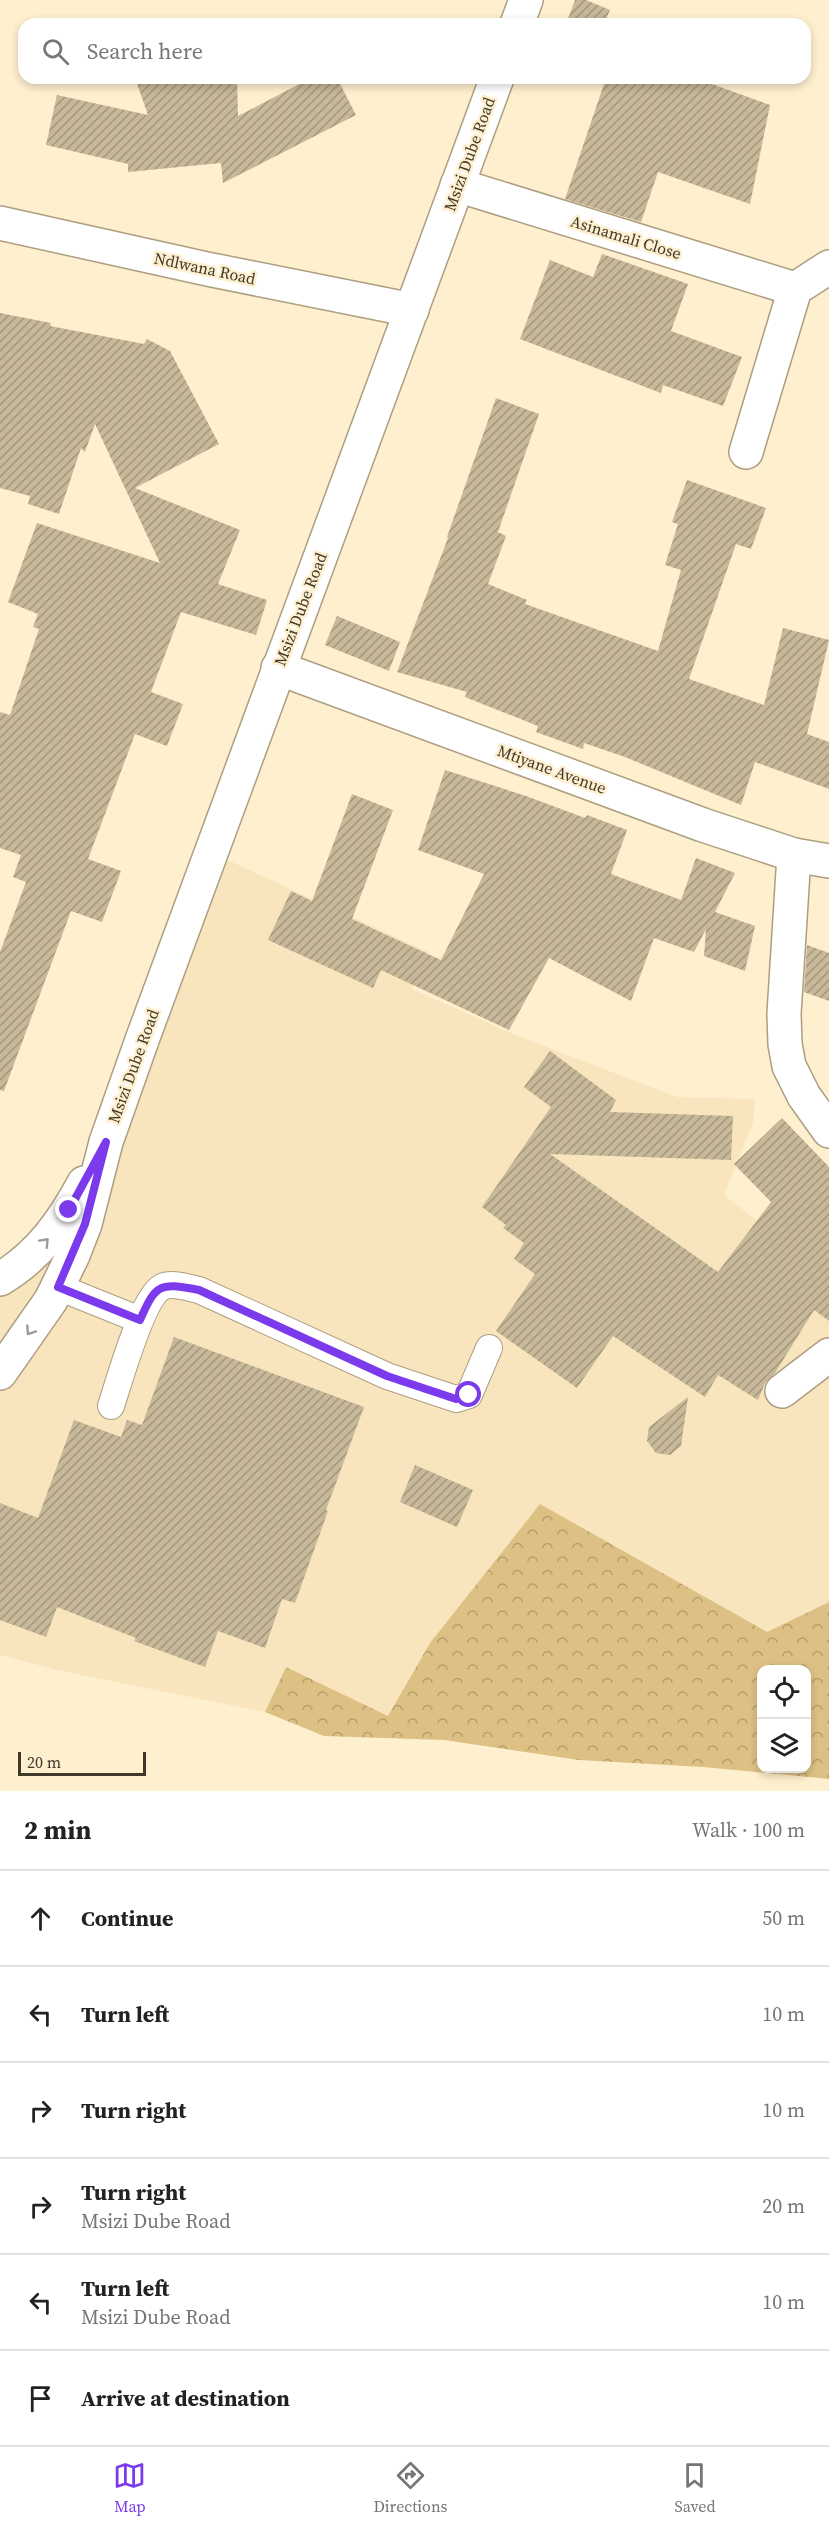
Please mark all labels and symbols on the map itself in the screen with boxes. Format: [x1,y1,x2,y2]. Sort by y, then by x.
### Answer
street label: Msizi Dube Road [438,94,500,214]
street label: Asinamali Close [568,210,684,264]
street label: Ndlwana Road [152,247,258,289]
street label: Msizi Dube Road [268,549,332,669]
street label: Mtiyane Avenue [495,739,609,799]
street label: Msizi Dube Road [102,1006,164,1126]
route end [55,1196,81,1222]
one-way arrow [38,1238,49,1249]
one-way arrow [26,1324,37,1335]
route start [455,1381,481,1407]
scale bar [18,1749,146,1776]

